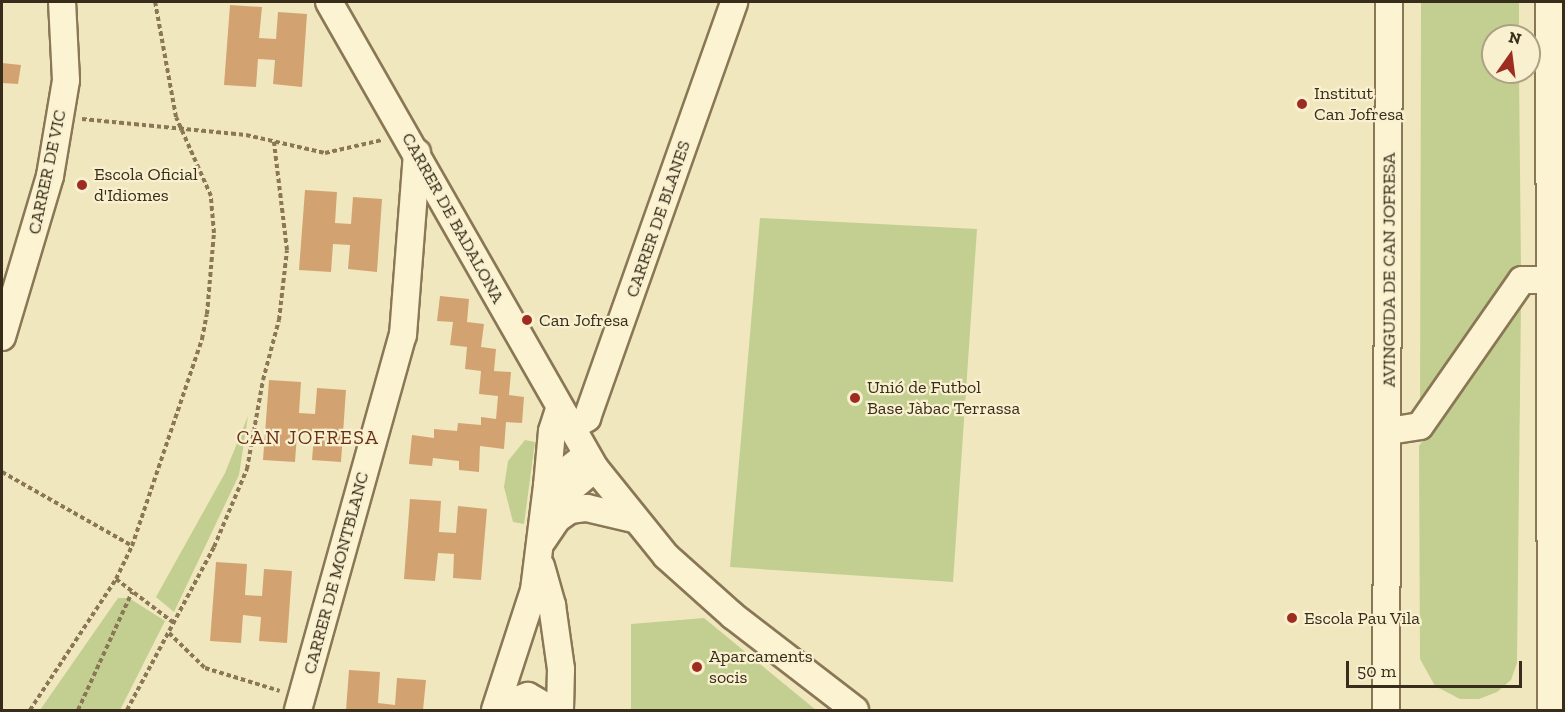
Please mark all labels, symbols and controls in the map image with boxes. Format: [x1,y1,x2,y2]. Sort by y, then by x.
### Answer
north arrow [1481,24,1541,84]
text: N [1507,27,1523,49]
place label: Institut Can Jofresa [1314,83,1404,125]
marker: Institut Can Jofresa [1295,97,1309,111]
street label: CARRER DE VIC [23,107,71,237]
street label: CARRER DE BADALONA [397,129,509,307]
street label: CARRER DE BLANES [621,138,695,300]
street label: AVINGUDA DE CAN JOFRESA [1378,152,1400,388]
place label: Escola Oficial d'Idiomes [94,164,198,207]
marker: Escola Oficial d'Idiomes [75,178,89,192]
place label: Can Jofresa [539,309,629,331]
marker: Can Jofresa [520,313,534,327]
place label: Unió de Futbol Base Jàbac Terrassa [867,377,1021,420]
marker: Unió de Futbol Base Jàbac Terrassa [848,391,862,405]
district label: CAN JOFRESA [236,425,380,449]
street label: CARRER DE MONTBLANC [299,470,373,676]
place label: Escola Pau Vila [1304,607,1421,629]
marker: Escola Pau Vila [1285,611,1299,625]
place label: Aparcaments socis [709,646,813,688]
scale bar [1349,649,1524,687]
marker: Aparcaments socis [690,660,704,674]
text: 50 m [1357,660,1396,682]

